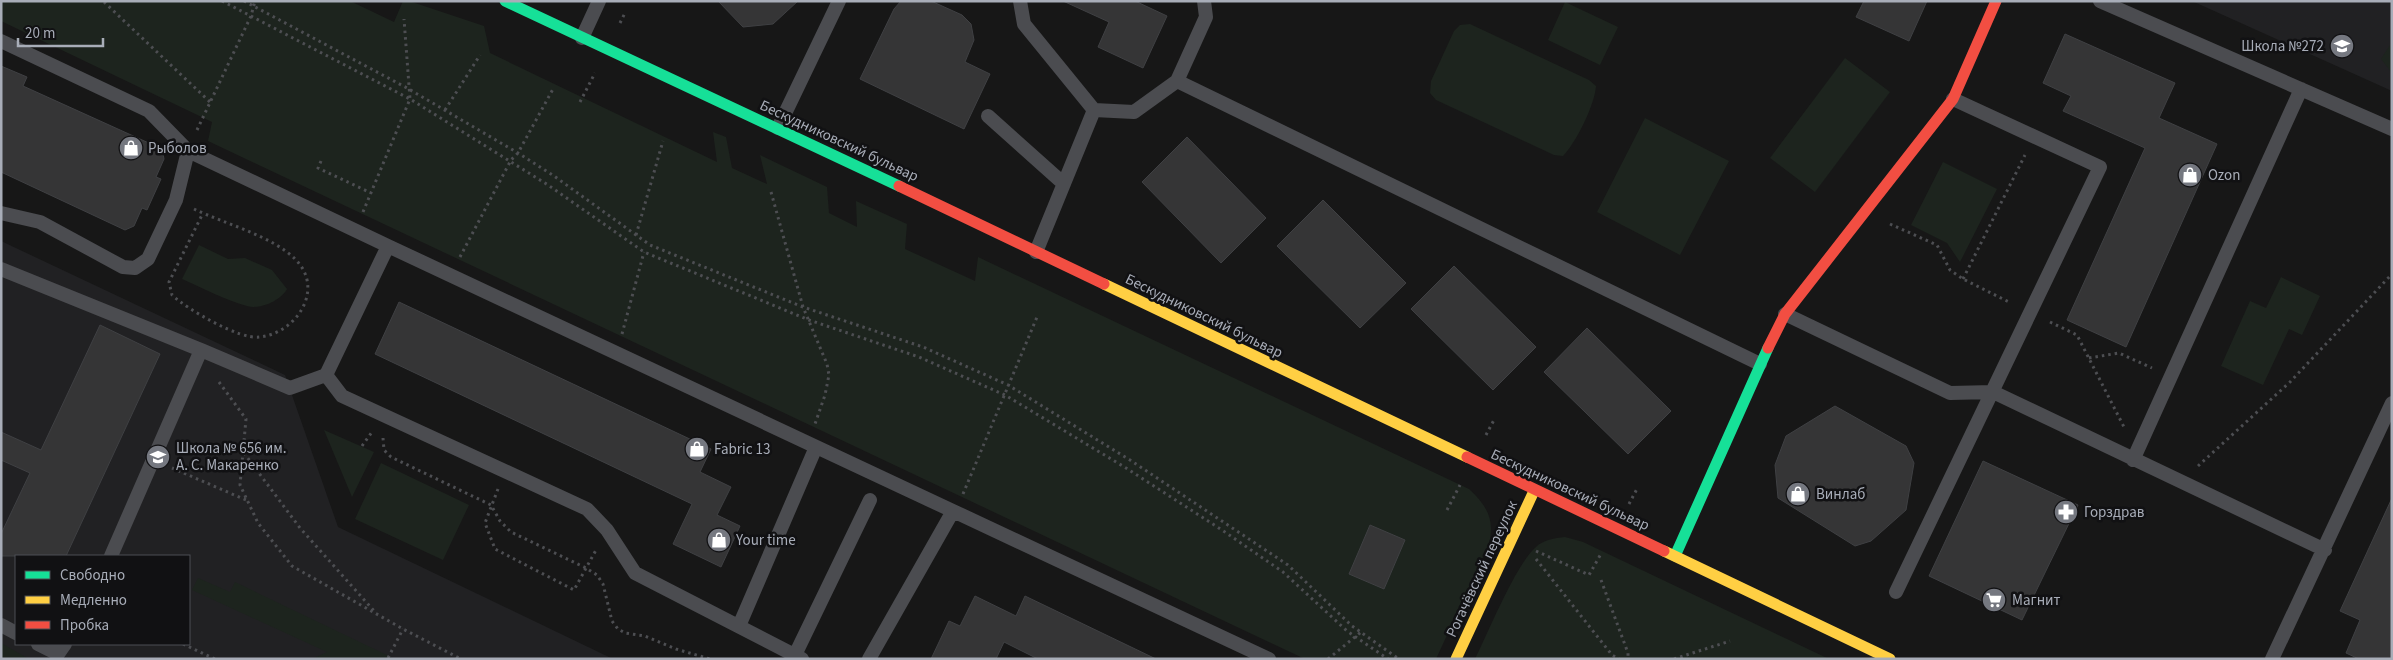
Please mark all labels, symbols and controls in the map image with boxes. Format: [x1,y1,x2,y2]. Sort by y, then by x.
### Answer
scale bar [18,15,102,47]
text: 20 m [25,23,55,44]
school or university icon: Школа №272 [2329,33,2355,59]
place label: Школа №272 [2241,36,2324,57]
street label: Бескудниковский бульвар [756,95,922,187]
shop icon: Рыболов [118,135,144,161]
place label: Рыболов [148,138,207,159]
shop icon: Ozon [2177,162,2203,188]
place label: Ozon [2208,165,2240,186]
street label: Бескудниковский бульвар [1122,269,1286,363]
shop icon: Fabric 13 [684,436,710,462]
place label: Школа № 656 им. А. С. Макаренко [176,438,286,476]
place label: Fabric 13 [714,439,770,460]
school or university icon: Школа № 656 им. А. С. Макаренко [145,444,171,470]
street label: Бескудниковский бульвар [1487,444,1653,536]
shop icon: Винлаб [1785,481,1811,507]
place label: Винлаб [1816,484,1865,505]
street label: Рогачёвский переулок [1441,497,1523,641]
pharmacy icon: Горздрав [2053,499,2079,525]
place label: Горздрав [2084,502,2145,523]
shop icon: Your time [706,527,732,553]
place label: Your time [735,530,796,551]
legend [15,555,190,645]
text: Свободно [60,565,125,586]
supermarket icon: Магнит [1981,587,2007,613]
text: Медленно [60,590,127,611]
place label: Магнит [2012,590,2061,611]
text: Пробка [60,615,109,636]

